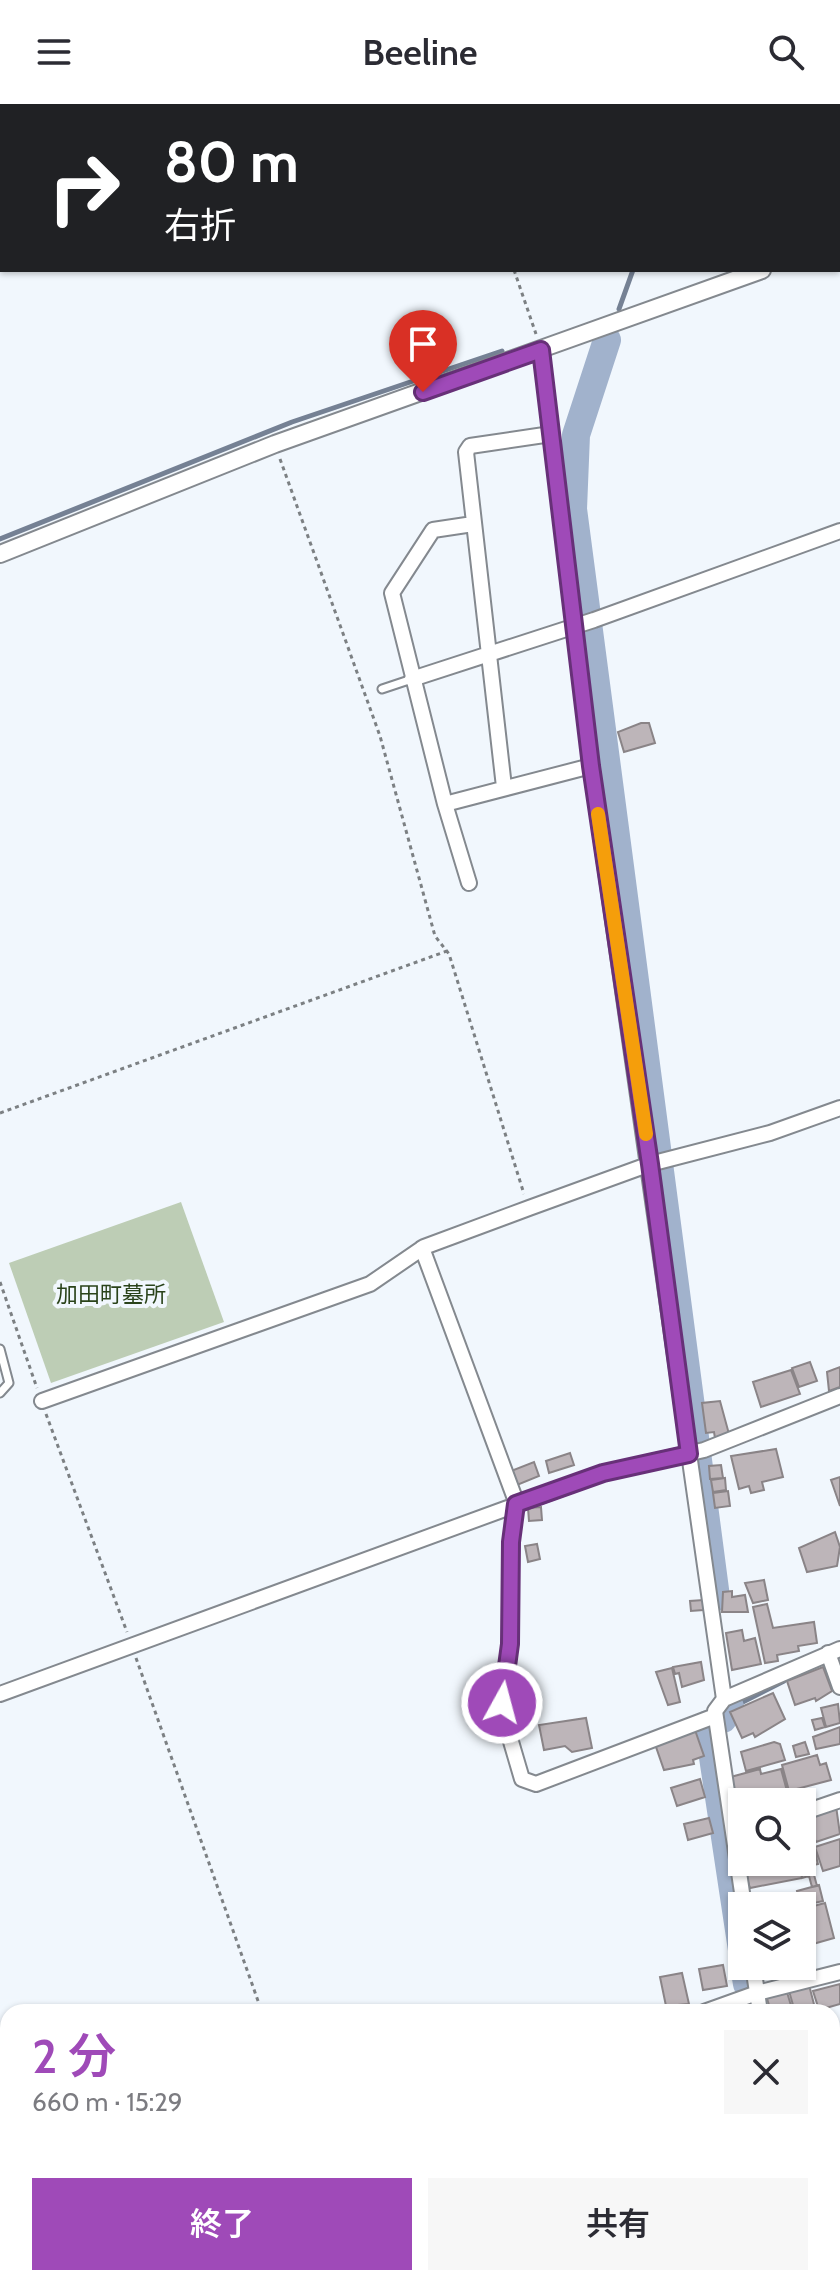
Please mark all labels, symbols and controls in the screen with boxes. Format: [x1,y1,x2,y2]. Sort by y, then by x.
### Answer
icon: menu [32,30,76,74]
text: Beeline [362,30,478,74]
icon: search [764,30,808,74]
text: 80 m [164,128,299,196]
icon: right [32,136,136,240]
text: 右折 [164,203,236,247]
pin [389,310,457,392]
icon: arrive [401,322,445,366]
park label: 加田町墓所 [56,1281,166,1308]
position arrow [460,1661,544,1745]
map controls [728,1788,816,1980]
button: search [728,1788,816,1876]
button: layers [728,1892,816,1980]
text: 2 分 [32,2027,116,2085]
button: close [724,2030,808,2114]
text: 660 m · 15:29 [32,2086,183,2118]
button: 終了 [32,2178,412,2270]
button: 共有 [428,2178,808,2270]

